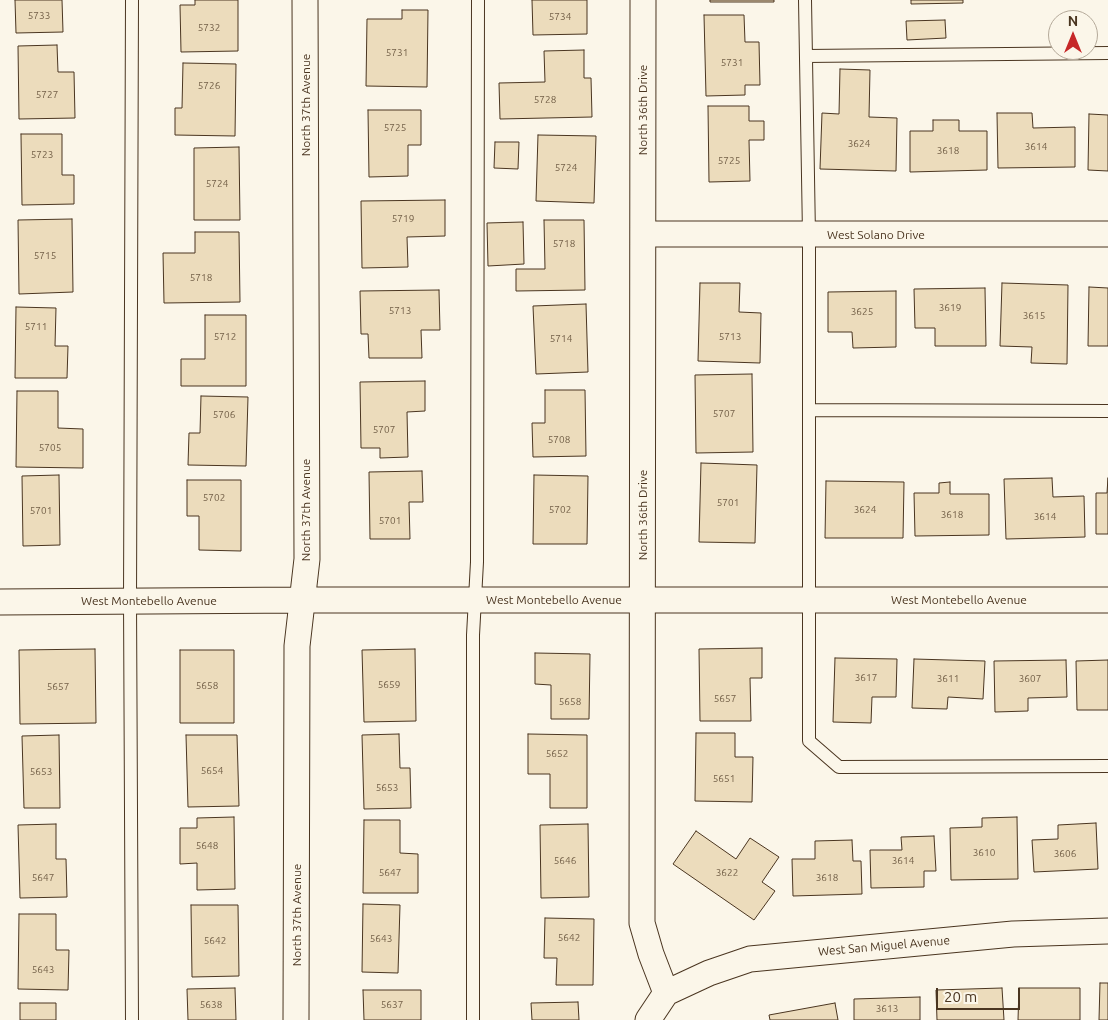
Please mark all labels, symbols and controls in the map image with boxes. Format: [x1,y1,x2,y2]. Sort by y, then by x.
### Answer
house number: 5733 [28,10,50,22]
north arrow [1048,10,1098,60]
house number: 5734 [549,11,571,23]
text: N [1068,13,1078,29]
house number: 5732 [198,22,220,34]
house number: 5731 [386,47,408,59]
street label: North 37th Avenue [299,54,313,156]
house number: 5731 [721,57,743,69]
street label: North 36th Drive [636,65,650,155]
house number: 5726 [198,80,220,92]
house number: 5727 [36,89,58,101]
house number: 5728 [534,94,556,106]
house number: 5725 [384,122,406,134]
house number: 3624 [848,138,870,150]
house number: 3614 [1025,141,1047,153]
house number: 3618 [937,145,959,157]
house number: 5723 [31,149,53,161]
house number: 5725 [718,155,740,167]
house number: 5724 [555,162,577,174]
house number: 5724 [206,178,228,190]
house number: 5719 [392,213,414,225]
street label: West Solano Drive [827,228,925,242]
house number: 5718 [553,238,575,250]
house number: 5715 [34,250,56,262]
house number: 5718 [190,272,212,284]
house number: 3619 [939,302,961,314]
house number: 5713 [389,305,411,317]
house number: 3625 [851,306,873,318]
house number: 3615 [1023,310,1045,322]
house number: 5711 [25,321,47,333]
house number: 5712 [214,331,236,343]
house number: 5713 [719,331,741,343]
house number: 5714 [550,333,572,345]
house number: 5707 [713,408,735,420]
house number: 5706 [213,409,235,421]
house number: 5707 [373,424,395,436]
house number: 5708 [548,434,570,446]
house number: 5705 [39,442,61,454]
street label: North 37th Avenue [299,459,313,561]
street label: North 36th Drive [636,470,650,560]
house number: 5702 [203,492,225,504]
house number: 5701 [717,497,739,509]
house number: 5702 [549,504,571,516]
house number: 3624 [854,504,876,516]
house number: 5701 [30,505,52,517]
house number: 3618 [941,509,963,521]
house number: 3614 [1034,511,1056,523]
house number: 5701 [379,515,401,527]
street label: West Montebello Avenue [486,593,622,607]
street label: West Montebello Avenue [891,593,1027,607]
street label: West Montebello Avenue [81,594,217,608]
house number: 3617 [855,672,877,684]
house number: 3611 [937,673,959,685]
house number: 3607 [1019,673,1041,685]
house number: 5659 [378,679,400,691]
house number: 5658 [196,680,218,692]
house number: 5657 [47,681,69,693]
house number: 5657 [714,693,736,705]
house number: 5658 [559,696,581,708]
house number: 5652 [546,748,568,760]
house number: 5654 [201,765,223,777]
house number: 5653 [30,766,52,778]
house number: 5651 [713,773,735,785]
house number: 5653 [376,782,398,794]
house number: 5648 [196,840,218,852]
house number: 3610 [973,847,995,859]
house number: 3606 [1054,848,1076,860]
house number: 5646 [554,855,576,867]
house number: 3614 [892,855,914,867]
street label: North 37th Avenue [290,864,304,966]
house number: 5647 [379,867,401,879]
house number: 3622 [716,867,738,879]
house number: 5647 [32,872,54,884]
house number: 3618 [816,872,838,884]
house number: 5642 [558,932,580,944]
house number: 5643 [370,933,392,945]
street label: West San Miguel Avenue [817,933,951,959]
house number: 5642 [204,935,226,947]
house number: 5643 [32,964,54,976]
scale bar [938,978,1022,1010]
text: 20 m [944,988,977,1005]
house number: 5638 [200,999,222,1011]
house number: 5637 [381,999,403,1011]
house number: 3613 [876,1003,898,1015]

